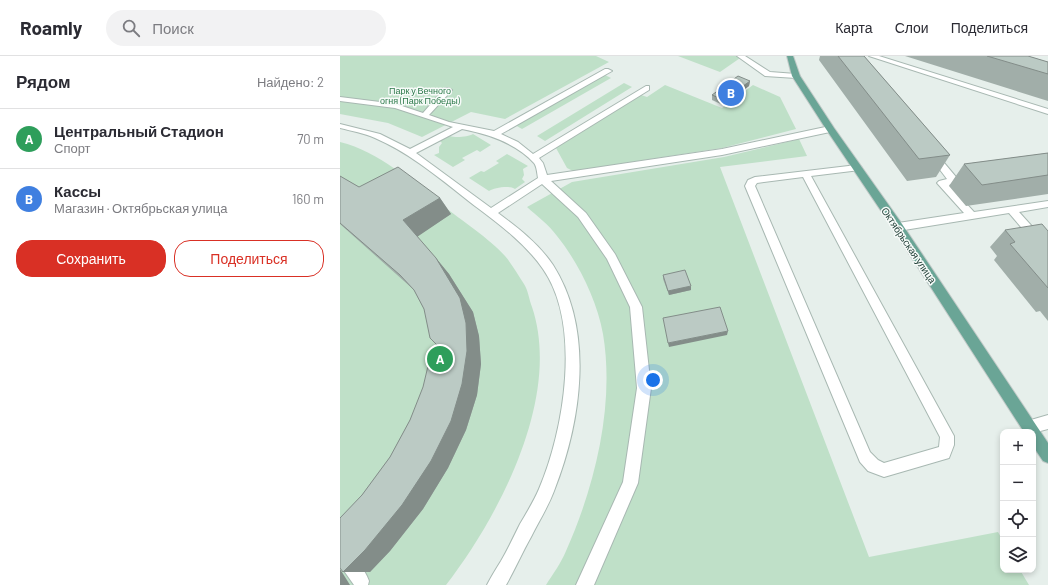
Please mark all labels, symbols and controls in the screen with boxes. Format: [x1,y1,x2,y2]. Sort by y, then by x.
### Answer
search box [106,10,386,46]
text: Roamly [20,16,82,39]
icon: search [120,17,142,39]
text: Поиск [152,19,194,37]
text: Карта [835,19,873,36]
text: Слои [895,19,929,36]
text: Поделиться [951,19,1028,36]
text: Рядом [16,71,71,91]
text: Найдено: 2 [257,74,324,90]
pin: B [718,78,744,108]
park label: Парк у Вечного огня (Парк Победы) [380,85,461,106]
text: Центральный Стадион [54,122,224,140]
text: A [25,131,33,147]
text: 70 m [297,131,324,147]
text: Спорт [54,140,91,156]
text: Кассы [54,182,101,200]
text: B [25,191,33,207]
text: 160 m [292,191,324,207]
text: Магазин · Октябрьская улица [54,200,228,216]
street label: Октябрьская улица [879,205,939,286]
button: Сохранить [16,240,166,277]
button: Поделиться [174,240,324,277]
pin: A [427,344,453,374]
your location [643,370,663,390]
map controls [1000,429,1036,573]
button: + [1000,429,1036,465]
button: − [1000,465,1036,501]
button: locate [1000,501,1036,537]
button: layers [1000,537,1036,573]

